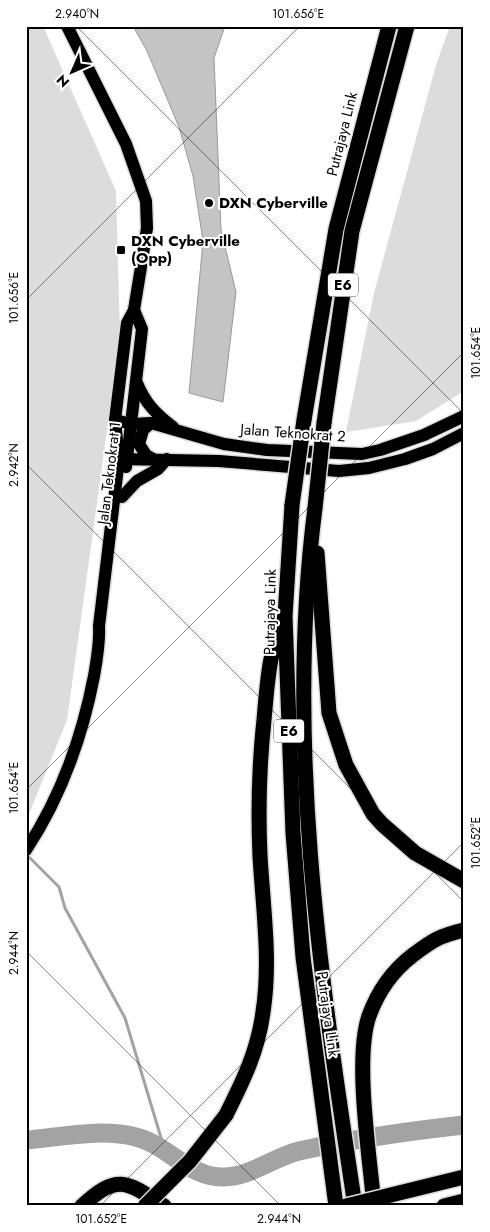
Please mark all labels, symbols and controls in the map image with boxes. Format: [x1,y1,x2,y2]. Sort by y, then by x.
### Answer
text: 2.940°N [55,5,99,23]
text: 101.656°E [272,5,324,23]
north arrow [48,48,98,98]
text: N [52,70,74,92]
street label: Putrajaya Link [321,89,363,178]
place label: DXN Cyberville [219,192,328,214]
marker: DXN Cyberville [203,197,215,209]
place label: DXN Cyberville (Opp) [131,230,240,269]
marker: DXN Cyberville (Opp) [115,244,127,256]
text: 101.656°E [5,272,23,324]
road number: E6 [328,274,358,296]
text: 101.654°E [467,327,485,379]
street label: Jalan Teknokrat 2 [238,418,346,448]
street label: Jalan Teknokrat 1 [92,420,126,528]
text: 2.942°N [5,443,23,487]
street label: Putrajaya Link [258,568,282,655]
road number: E6 [274,719,304,742]
text: 101.654°E [5,762,23,814]
text: 101.652°E [467,817,485,869]
text: 2.944°N [5,931,23,975]
street label: Putrajaya Link [311,970,345,1059]
text: 101.652°E [75,1210,127,1228]
text: 2.944°N [257,1210,301,1228]

